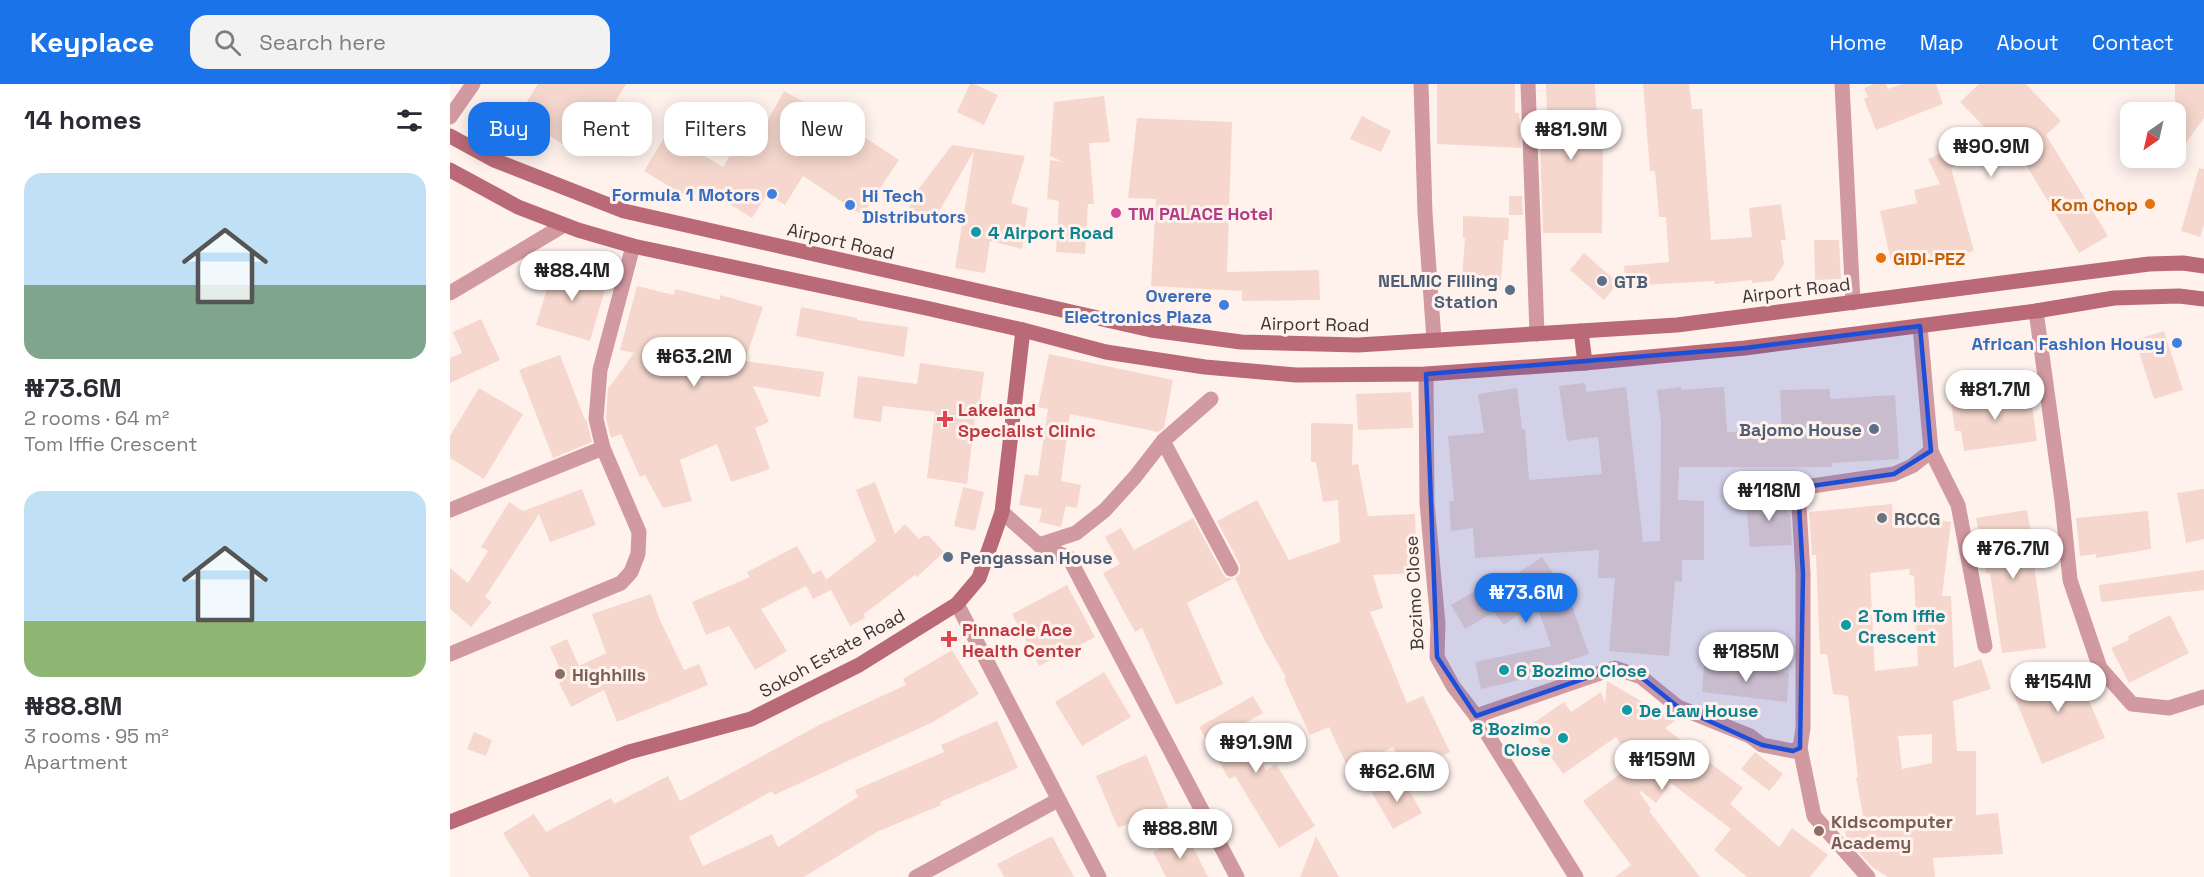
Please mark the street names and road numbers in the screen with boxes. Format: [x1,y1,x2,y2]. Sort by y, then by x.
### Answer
street label: Airport Road [785,218,897,264]
street label: Airport Road [1740,272,1852,308]
street label: Airport Road [1260,312,1370,336]
street label: Bozimo Close [1400,535,1428,651]
street label: Sokoh Estate Road [755,603,909,703]

